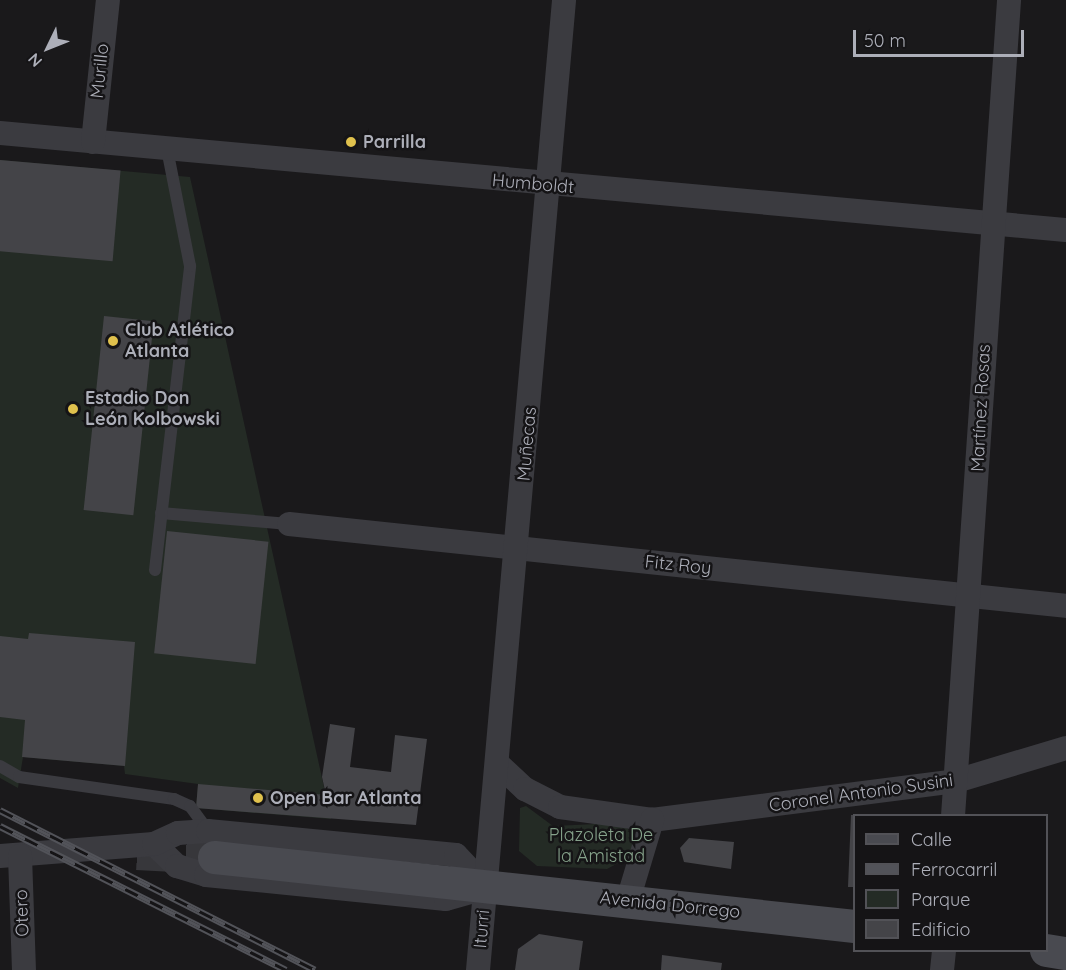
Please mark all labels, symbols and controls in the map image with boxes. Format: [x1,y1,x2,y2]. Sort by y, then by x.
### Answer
north arrow [18,18,78,78]
scale bar [856,18,1027,56]
text: 50 m [864,29,906,52]
street label: Murillo [86,43,114,99]
text: N [24,49,46,71]
place label: Parrilla [363,131,426,153]
marker: Parrilla [344,135,358,149]
street label: Humboldt [491,170,575,198]
place label: Club Atlético Atlanta [125,320,234,362]
marker: Club Atlético Atlanta [106,334,120,348]
street label: Martínez Rosas [967,344,995,472]
place label: Estadio Don León Kolbowski [85,388,220,430]
marker: Estadio Don León Kolbowski [66,402,80,416]
street label: Muñecas [513,406,541,482]
street label: Fitz Roy [644,551,712,579]
street label: Coronel Antonio Susini [768,769,954,817]
place label: Open Bar Atlanta [270,787,422,809]
marker: Open Bar Atlanta [251,791,265,805]
legend [853,814,1048,952]
park label: Plazoleta De la Amistad [549,825,653,868]
text: Calle [911,828,952,851]
text: Ferrocarril [911,858,998,881]
street label: Avenida Dorrego [599,887,741,923]
text: Parque [911,888,970,911]
street label: Otero [10,889,34,937]
street label: Iturri [470,909,494,949]
text: Edificio [911,918,970,941]

